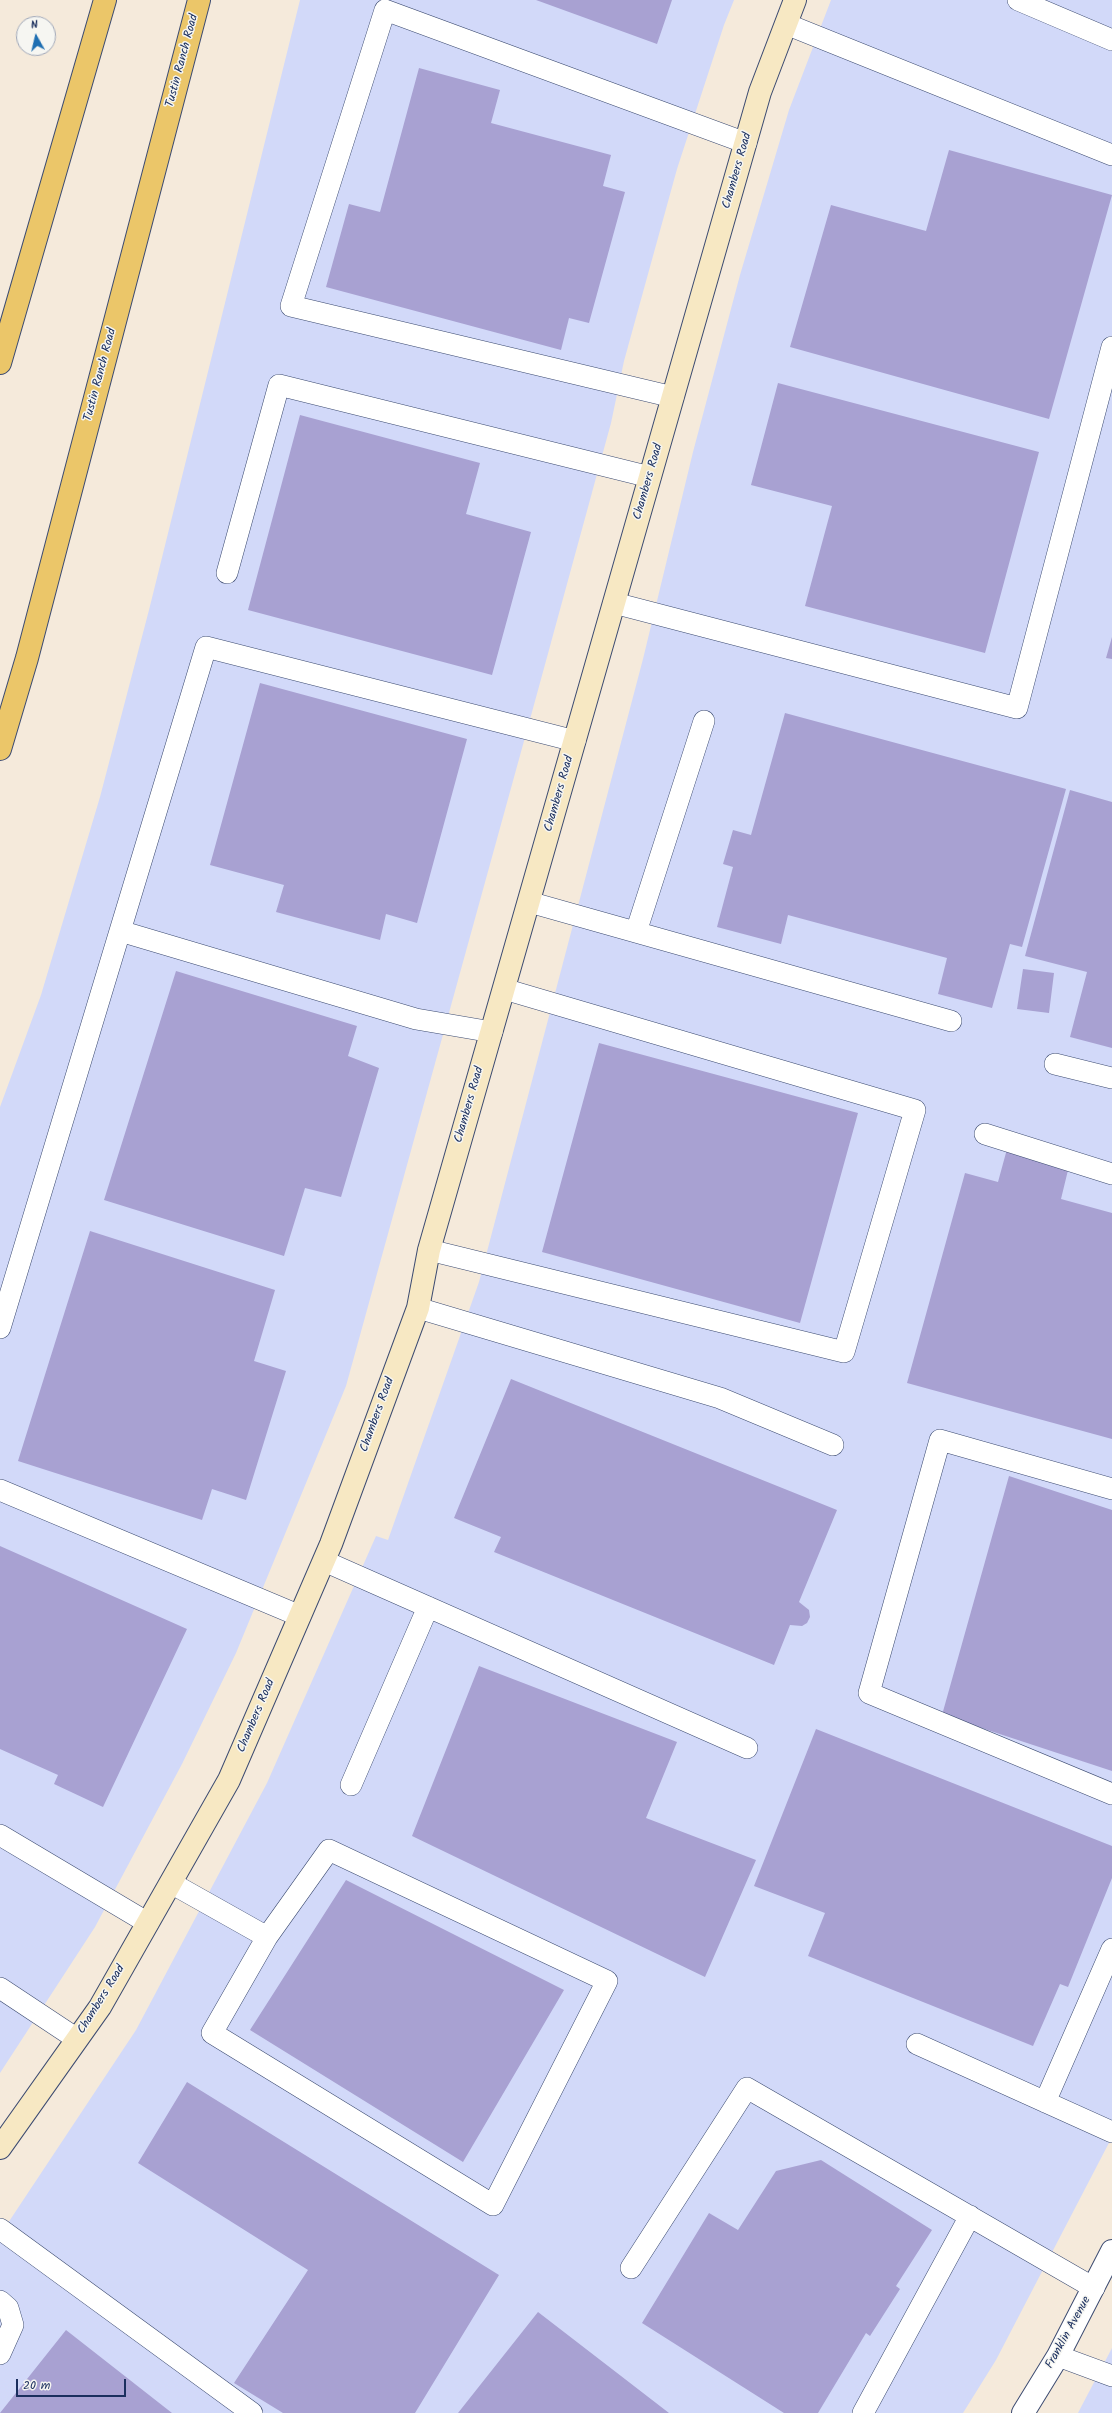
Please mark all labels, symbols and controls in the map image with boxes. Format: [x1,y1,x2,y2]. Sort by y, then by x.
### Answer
street label: Tustin Ranch Road [164,13,202,109]
north arrow [16,16,56,56]
text: N [30,16,39,35]
street label: Chambers Road [720,131,756,211]
street label: Tustin Ranch Road [82,327,120,423]
street label: Chambers Road [631,442,667,522]
street label: Chambers Road [542,754,578,834]
street label: Chambers Road [452,1065,488,1145]
street label: Chambers Road [358,1376,398,1454]
street label: Chambers Road [235,1677,279,1755]
street label: Chambers Road [75,1963,129,2037]
street label: Franklin Avenue [1043,2294,1095,2372]
scale bar [18,2371,128,2397]
text: 20 m [23,2376,50,2395]

